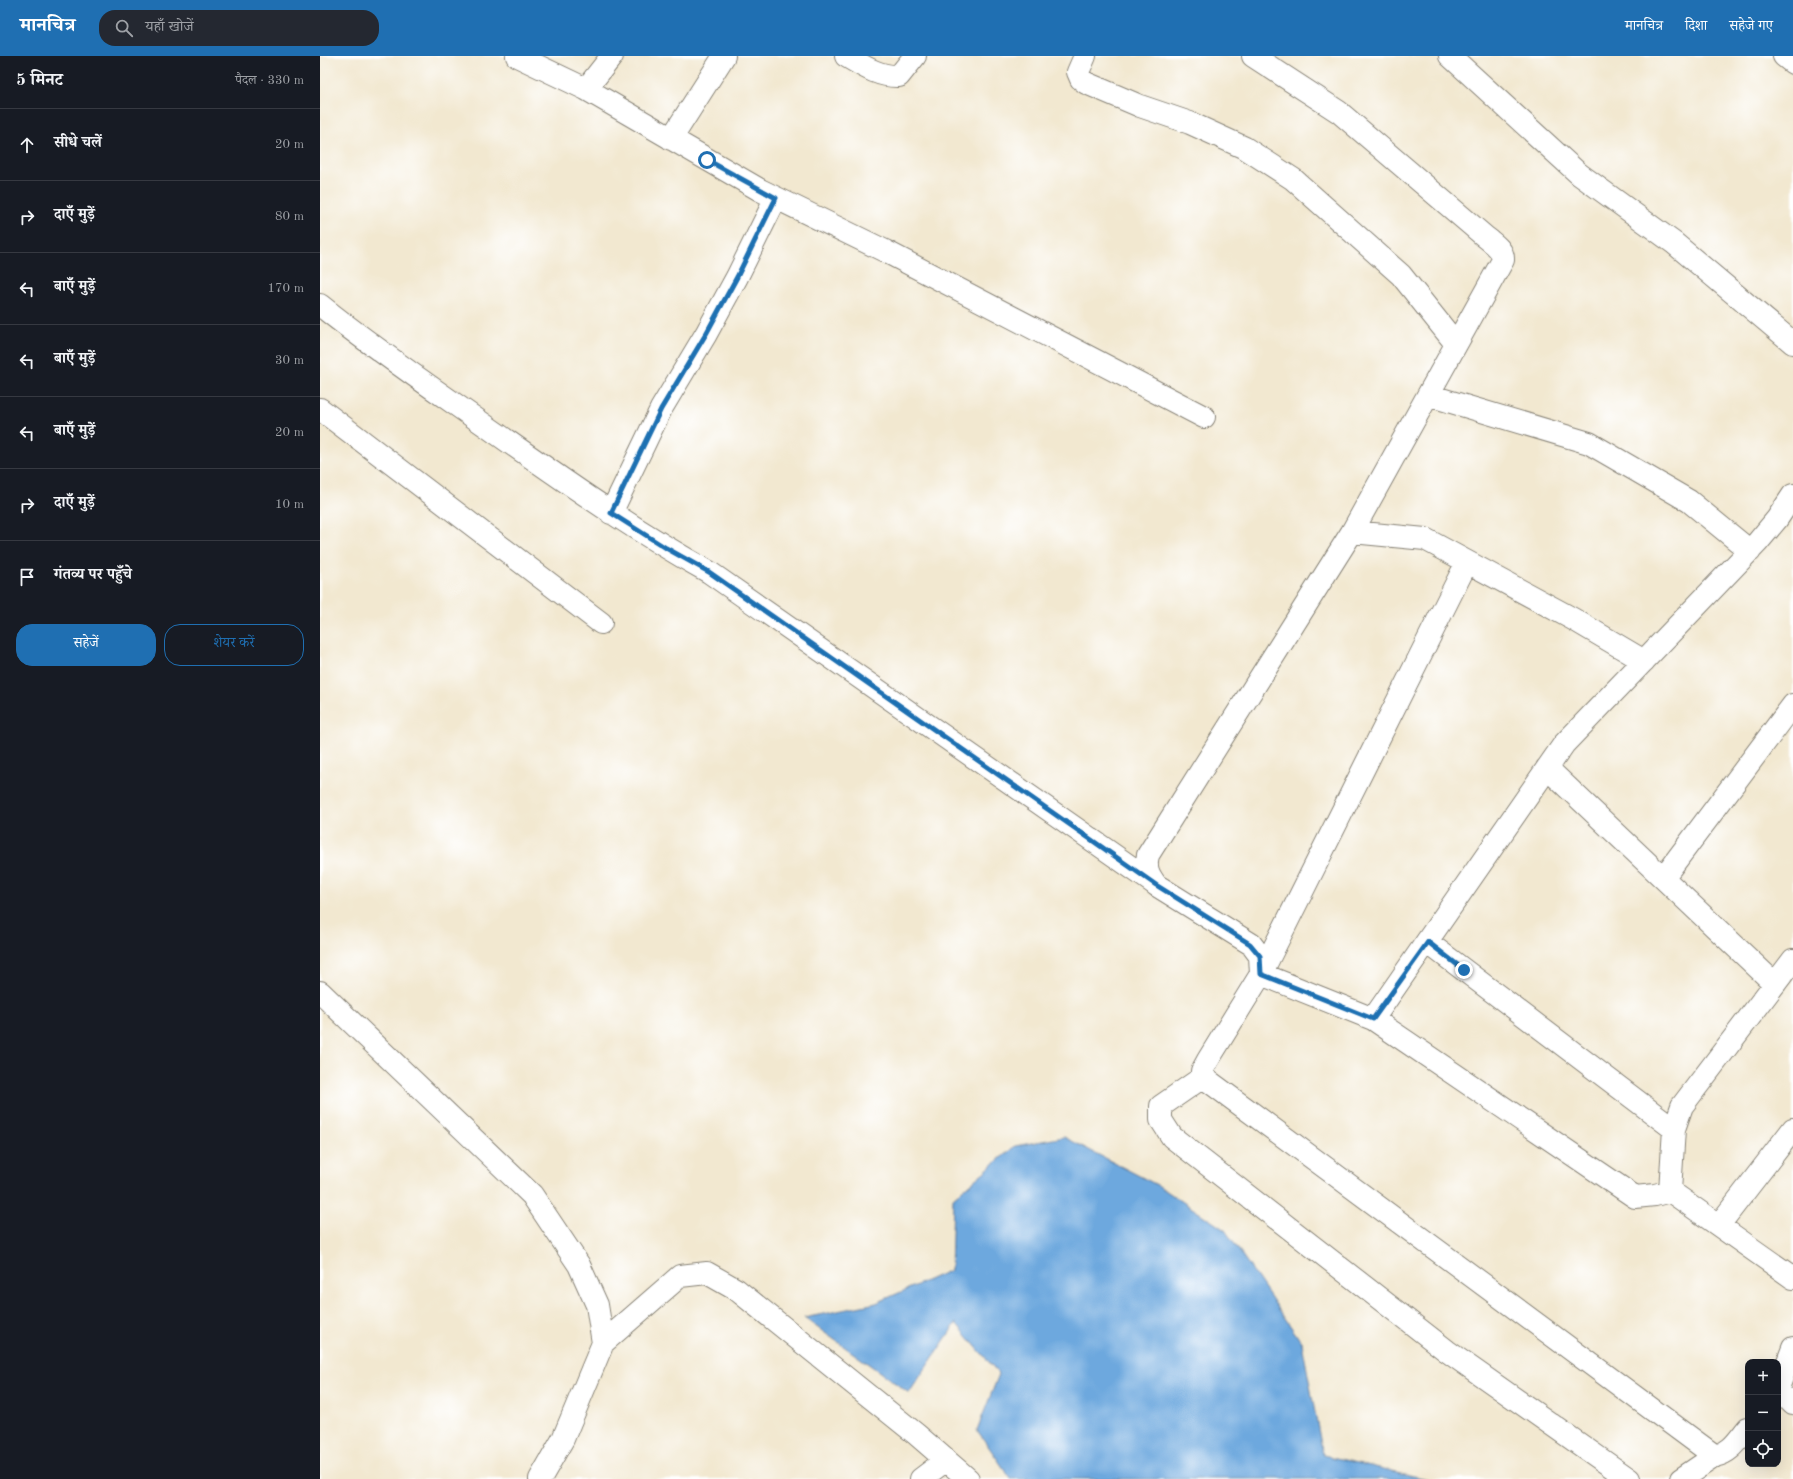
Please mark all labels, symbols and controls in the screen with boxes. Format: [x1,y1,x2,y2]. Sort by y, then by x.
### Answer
search box [99,10,379,46]
text: मानचित्र [20,17,75,36]
icon: search [113,17,135,39]
text: मानचित्र [1625,19,1663,33]
text: दिशा [1685,19,1707,33]
text: सहेजे गए [1729,19,1773,33]
text: यहाँ खोजें [145,20,193,35]
text: 5 मिनट [16,72,63,89]
text: पैदल · 330 m [235,74,304,87]
icon: ahead [16,134,38,156]
text: सीधे चलें [54,136,102,151]
text: 20 m [275,138,304,151]
route start [698,151,716,169]
icon: right [16,206,38,228]
text: दाएँ मुड़ें [54,208,95,223]
text: 80 m [275,210,304,223]
icon: left [16,278,38,300]
text: बाएँ मुड़ें [54,280,95,295]
text: 170 m [267,282,304,295]
icon: left [16,350,38,372]
text: बाएँ मुड़ें [54,352,95,367]
text: 30 m [275,354,304,367]
icon: left [16,422,38,444]
text: बाएँ मुड़ें [54,424,95,439]
text: 20 m [275,426,304,439]
icon: right [16,494,38,516]
text: दाएँ मुड़ें [54,496,95,511]
text: 10 m [275,498,304,511]
icon: arrive [16,566,38,588]
text: गंतव्य पर पहुँचे [54,568,132,583]
button: सहेजें [16,624,156,666]
button: शेयर करें [164,624,304,666]
route end [1455,961,1473,979]
map controls [1745,1359,1781,1467]
button: + [1745,1359,1781,1395]
button: − [1745,1395,1781,1431]
button: locate [1745,1431,1781,1467]

